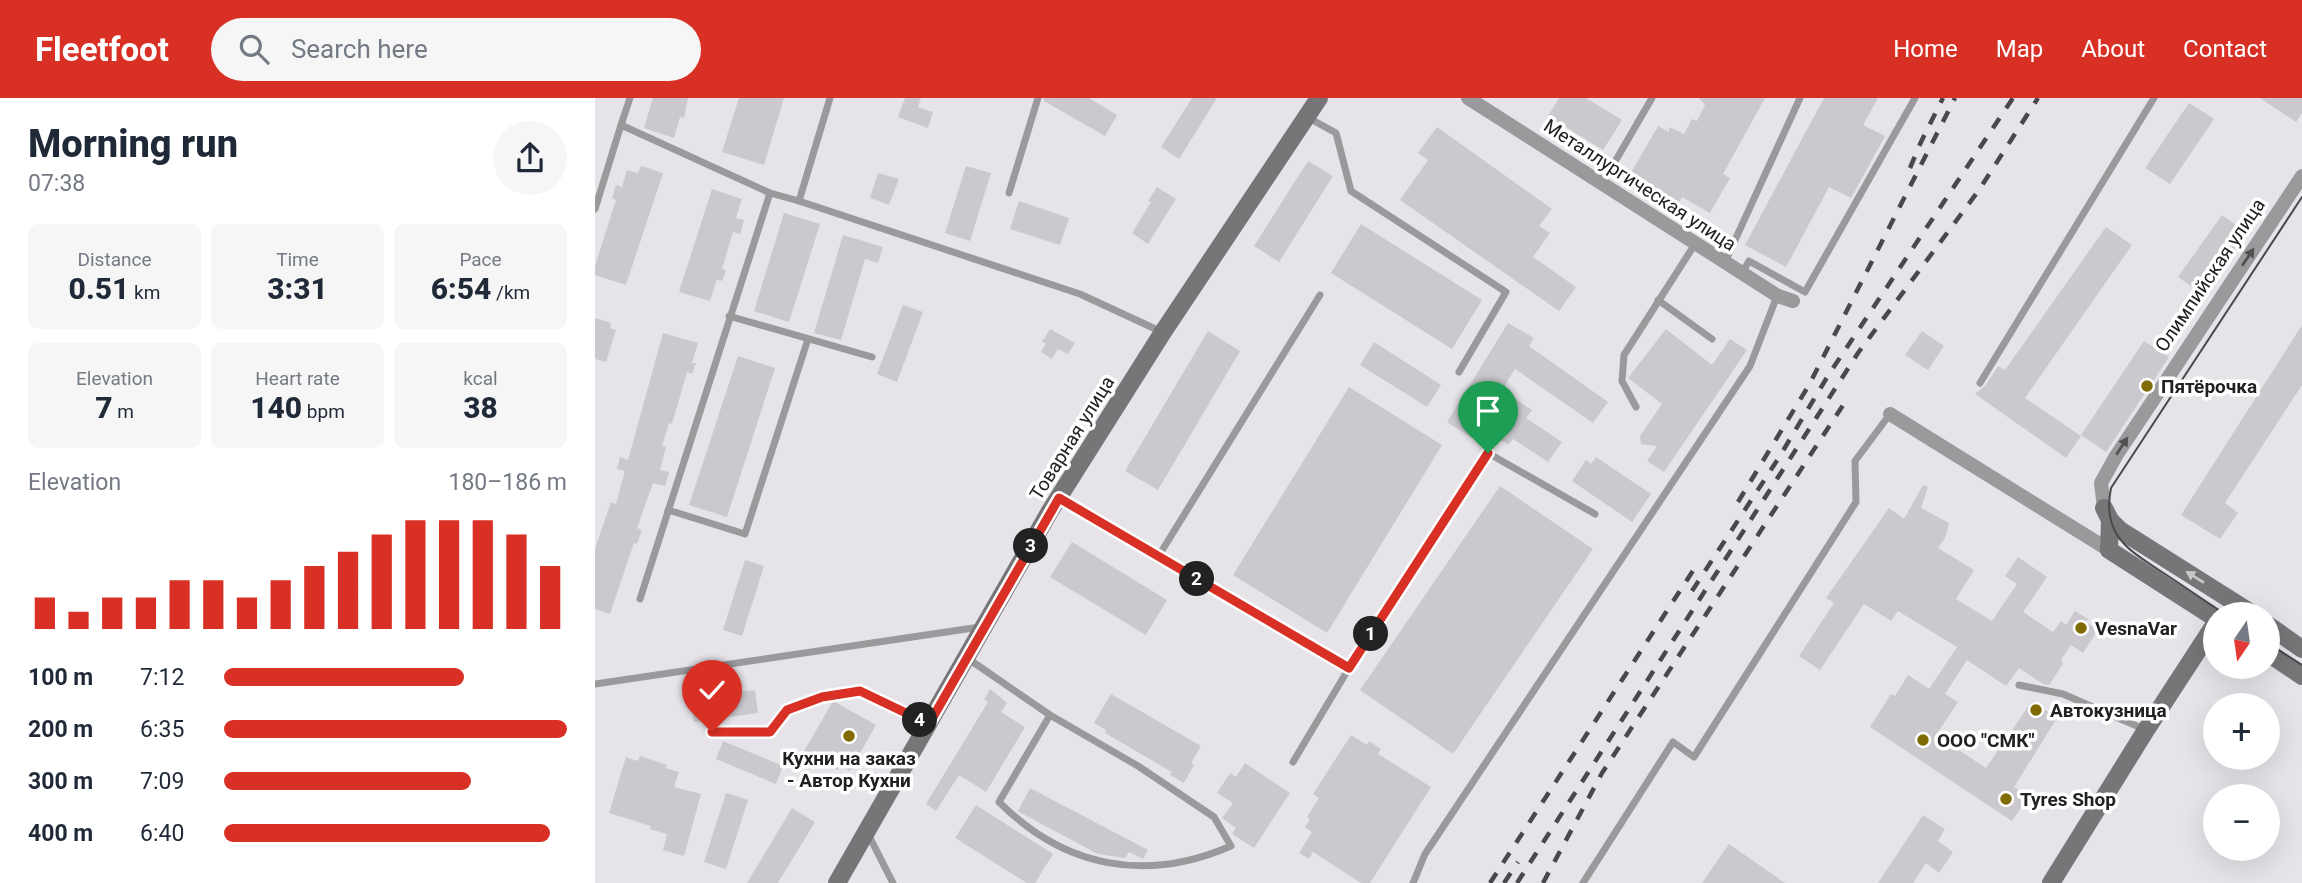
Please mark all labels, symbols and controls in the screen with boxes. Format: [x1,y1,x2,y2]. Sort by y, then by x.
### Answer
search box [211,18,701,81]
text: Fleetfoot [35,30,169,69]
icon: search [235,30,273,68]
text: Search here [291,34,428,64]
text: Home [1893,35,1958,63]
text: Map [1996,35,2043,63]
text: About [2081,35,2145,63]
text: Contact [2183,35,2267,63]
street label: Металлургическая улица [1540,114,1740,256]
button: share [493,121,567,195]
text: Morning run [28,122,238,166]
text: 07:38 [28,170,85,197]
street label: Олимпийская улица [2150,194,2270,356]
one-way arrow [2241,247,2254,266]
text: Distance [78,248,151,271]
text: Time [276,248,319,271]
text: Pace [459,248,502,271]
text: 0.51 [69,271,129,306]
text: 3:31 [267,271,328,306]
text: 6:54 [431,271,491,306]
text: km [129,281,160,304]
text: /km [491,281,530,304]
text: Elevation [76,367,153,390]
text: Heart rate [255,367,340,390]
text: kcal [463,367,498,390]
street label: Товарная улица [1025,372,1119,504]
place label: Пятёрочка [2161,375,2257,398]
marker: Пятёрочка [2139,378,2155,394]
pin [1458,381,1518,453]
text: 7 [95,390,112,425]
text: 140 [250,390,302,425]
text: 38 [463,390,498,425]
icon: arrive [1469,392,1507,430]
text: m [112,400,134,423]
text: bpm [302,400,345,423]
one-way arrow [2115,437,2128,456]
text: Elevation [28,469,121,496]
text: 180–186 m [448,469,567,496]
pin: 3 [1013,528,1048,564]
text: 3 [1025,534,1036,557]
pin: 2 [1179,561,1215,596]
text: 2 [1191,567,1202,590]
one-way arrow [2186,571,2205,584]
north arrow [2203,602,2280,679]
map controls [2203,602,2280,861]
pin: 1 [1353,616,1389,652]
place label: VesnaVar [2095,617,2177,640]
marker: VesnaVar [2073,620,2089,636]
text: 1 [1365,622,1376,645]
pin [682,660,742,732]
text: 100 m [28,664,93,691]
text: 7:12 [140,664,184,691]
icon: check [693,671,731,709]
button: + [2203,693,2280,770]
place label: Автокузница [2050,699,2167,722]
pin: 4 [903,702,937,738]
marker: Автокузница [2028,702,2044,718]
text: 4 [914,708,925,731]
text: 200 m [28,716,93,743]
text: 6:35 [140,716,184,743]
marker: Кухни на заказ - Автор Кухни [841,728,857,744]
place label: ООО "СМК" [1937,729,2034,752]
marker: ООО "СМК" [1915,732,1931,748]
place label: Кухни на заказ - Автор Кухни [782,747,916,792]
text: 300 m [28,768,93,795]
text: 7:09 [140,768,184,795]
button: − [2203,784,2280,861]
place label: Tyres Shop [2020,788,2116,811]
marker: Tyres Shop [1998,791,2014,807]
text: 400 m [28,820,93,847]
text: 6:40 [140,820,184,847]

